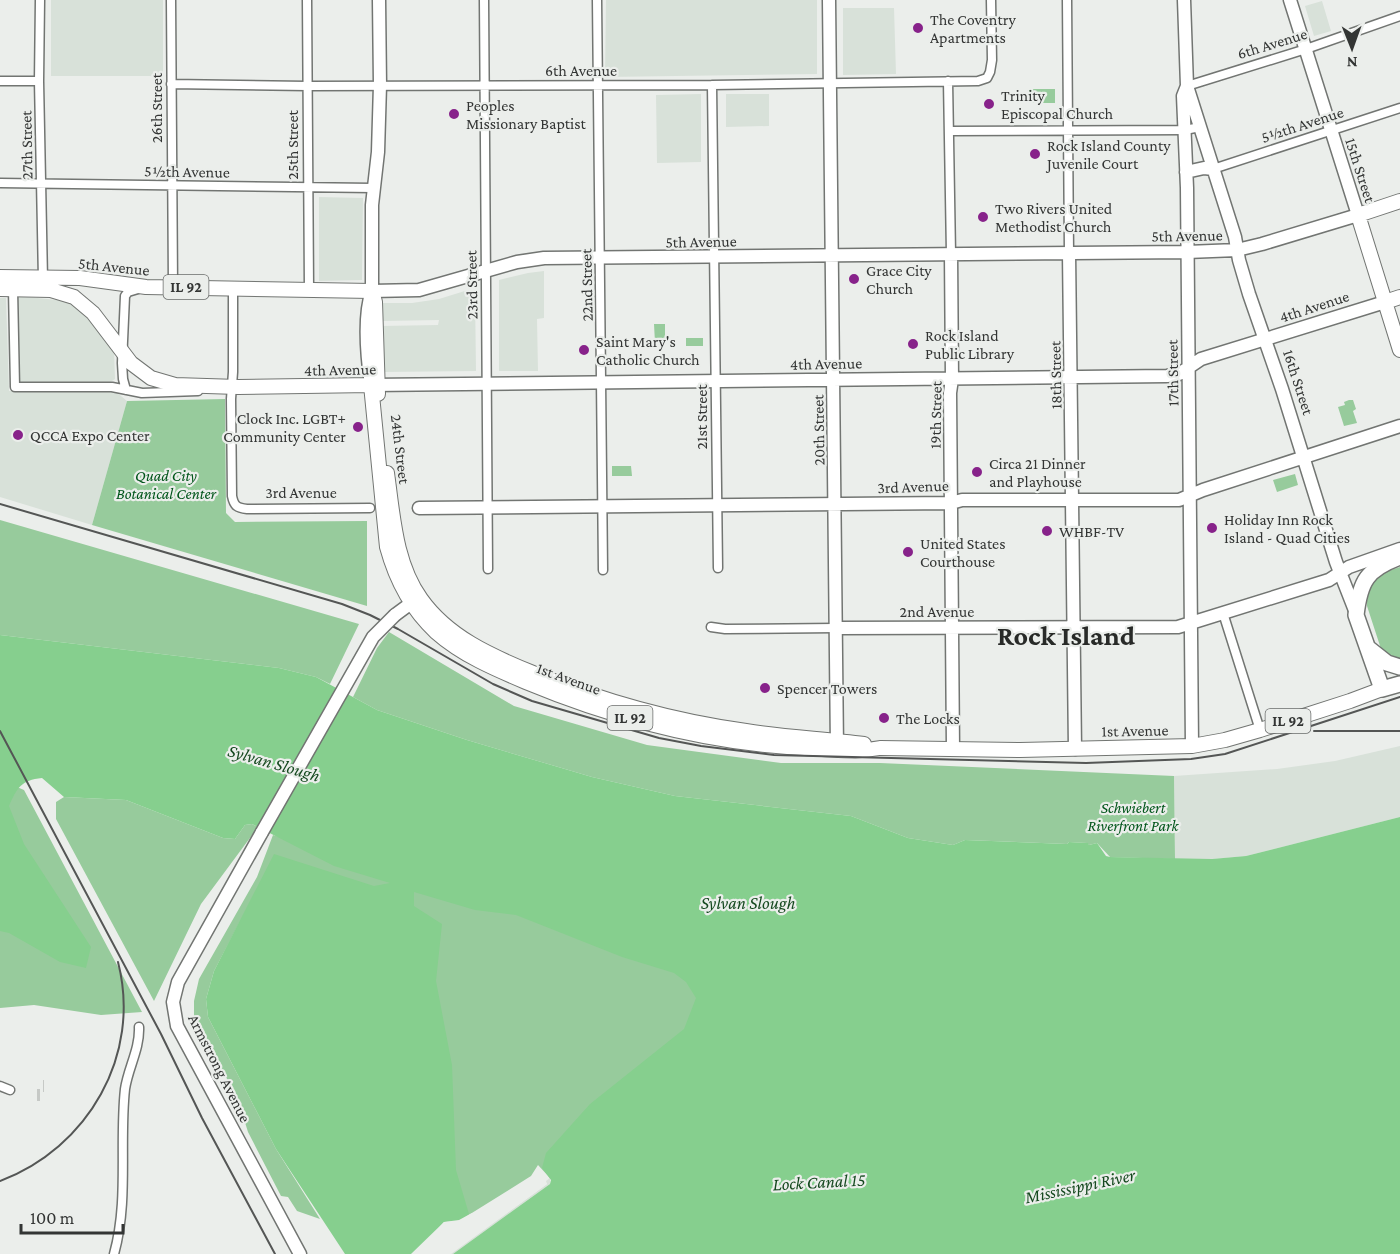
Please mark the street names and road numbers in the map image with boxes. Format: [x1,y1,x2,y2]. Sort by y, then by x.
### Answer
street label: 6th Avenue [1235,25,1309,62]
street label: 6th Avenue [545,62,617,79]
street label: 26th Street [148,72,165,143]
street label: 5½th Avenue [1259,103,1346,146]
street label: 27th Street [17,110,36,180]
street label: 25th Street [284,110,301,180]
street label: 15th Street [1342,136,1379,205]
street label: 5½th Avenue [144,162,230,181]
street label: 5th Avenue [1151,226,1223,245]
street label: 5th Avenue [665,232,737,251]
street label: 22nd Street [577,248,596,321]
street label: 23rd Street [462,249,481,320]
street label: 5th Avenue [78,254,150,279]
road number: IL 92 [164,275,208,299]
street label: 4th Avenue [1277,287,1351,326]
street label: 17th Street [1163,339,1182,407]
street label: 18th Street [1046,340,1065,409]
street label: 16th Street [1280,347,1317,418]
street label: 4th Avenue [790,354,862,373]
street label: 4th Avenue [304,360,376,379]
street label: 19th Street [926,380,945,449]
street label: 21st Street [693,384,710,450]
street label: 20th Street [809,394,828,466]
street label: 24th Street [388,413,413,486]
street label: 3rd Avenue [877,477,949,496]
street label: 3rd Avenue [265,484,337,501]
street label: 2nd Avenue [900,603,974,620]
street label: 1st Avenue [534,659,603,698]
road number: IL 92 [608,706,652,730]
road number: IL 92 [1266,709,1310,733]
street label: 1st Avenue [1101,721,1169,740]
street label: Armstrong Avenue [184,1011,254,1126]

